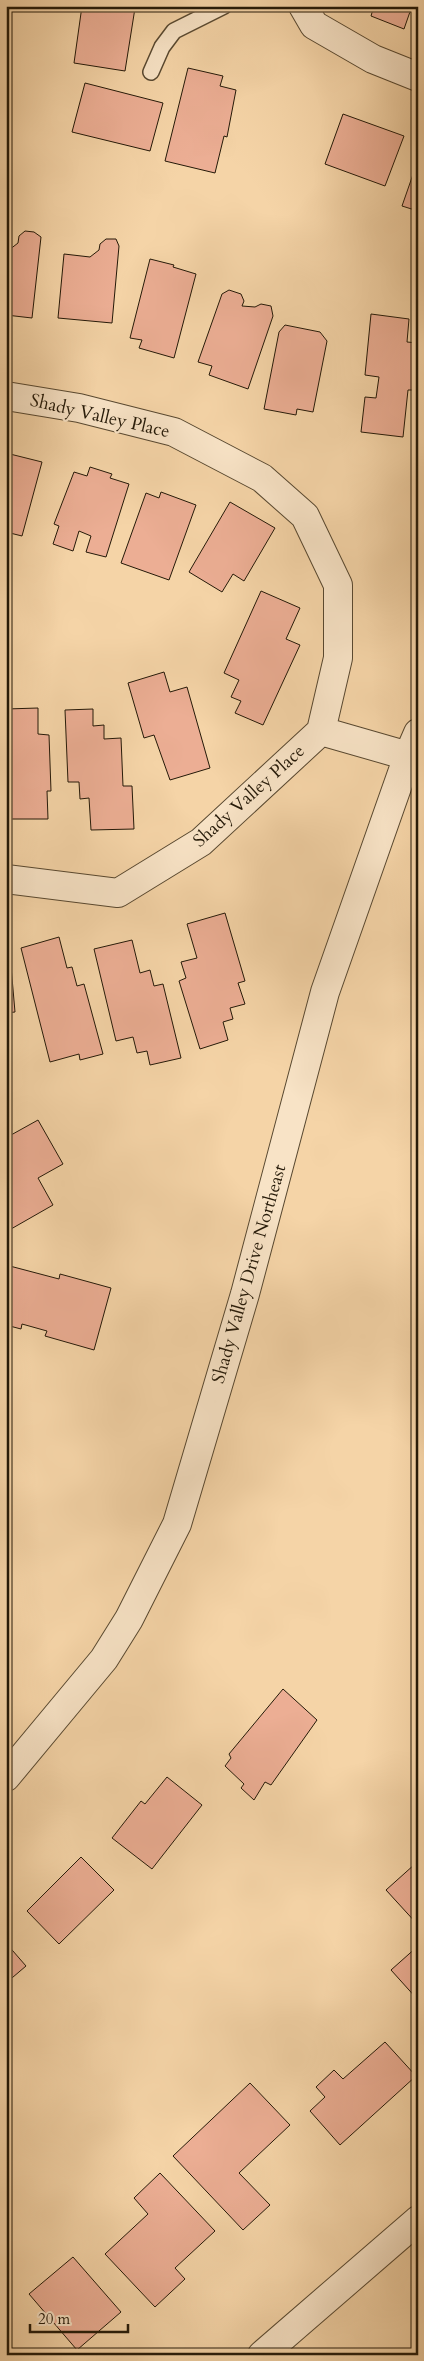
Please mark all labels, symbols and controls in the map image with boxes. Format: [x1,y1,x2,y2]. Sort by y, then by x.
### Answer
street label: Shady Valley Place [28,388,172,444]
street label: Shady Valley Place [188,739,310,853]
street label: Shady Valley Drive Northeast [206,1161,292,1386]
scale bar [30,2301,128,2333]
text: 20 m [38,2309,70,2329]

